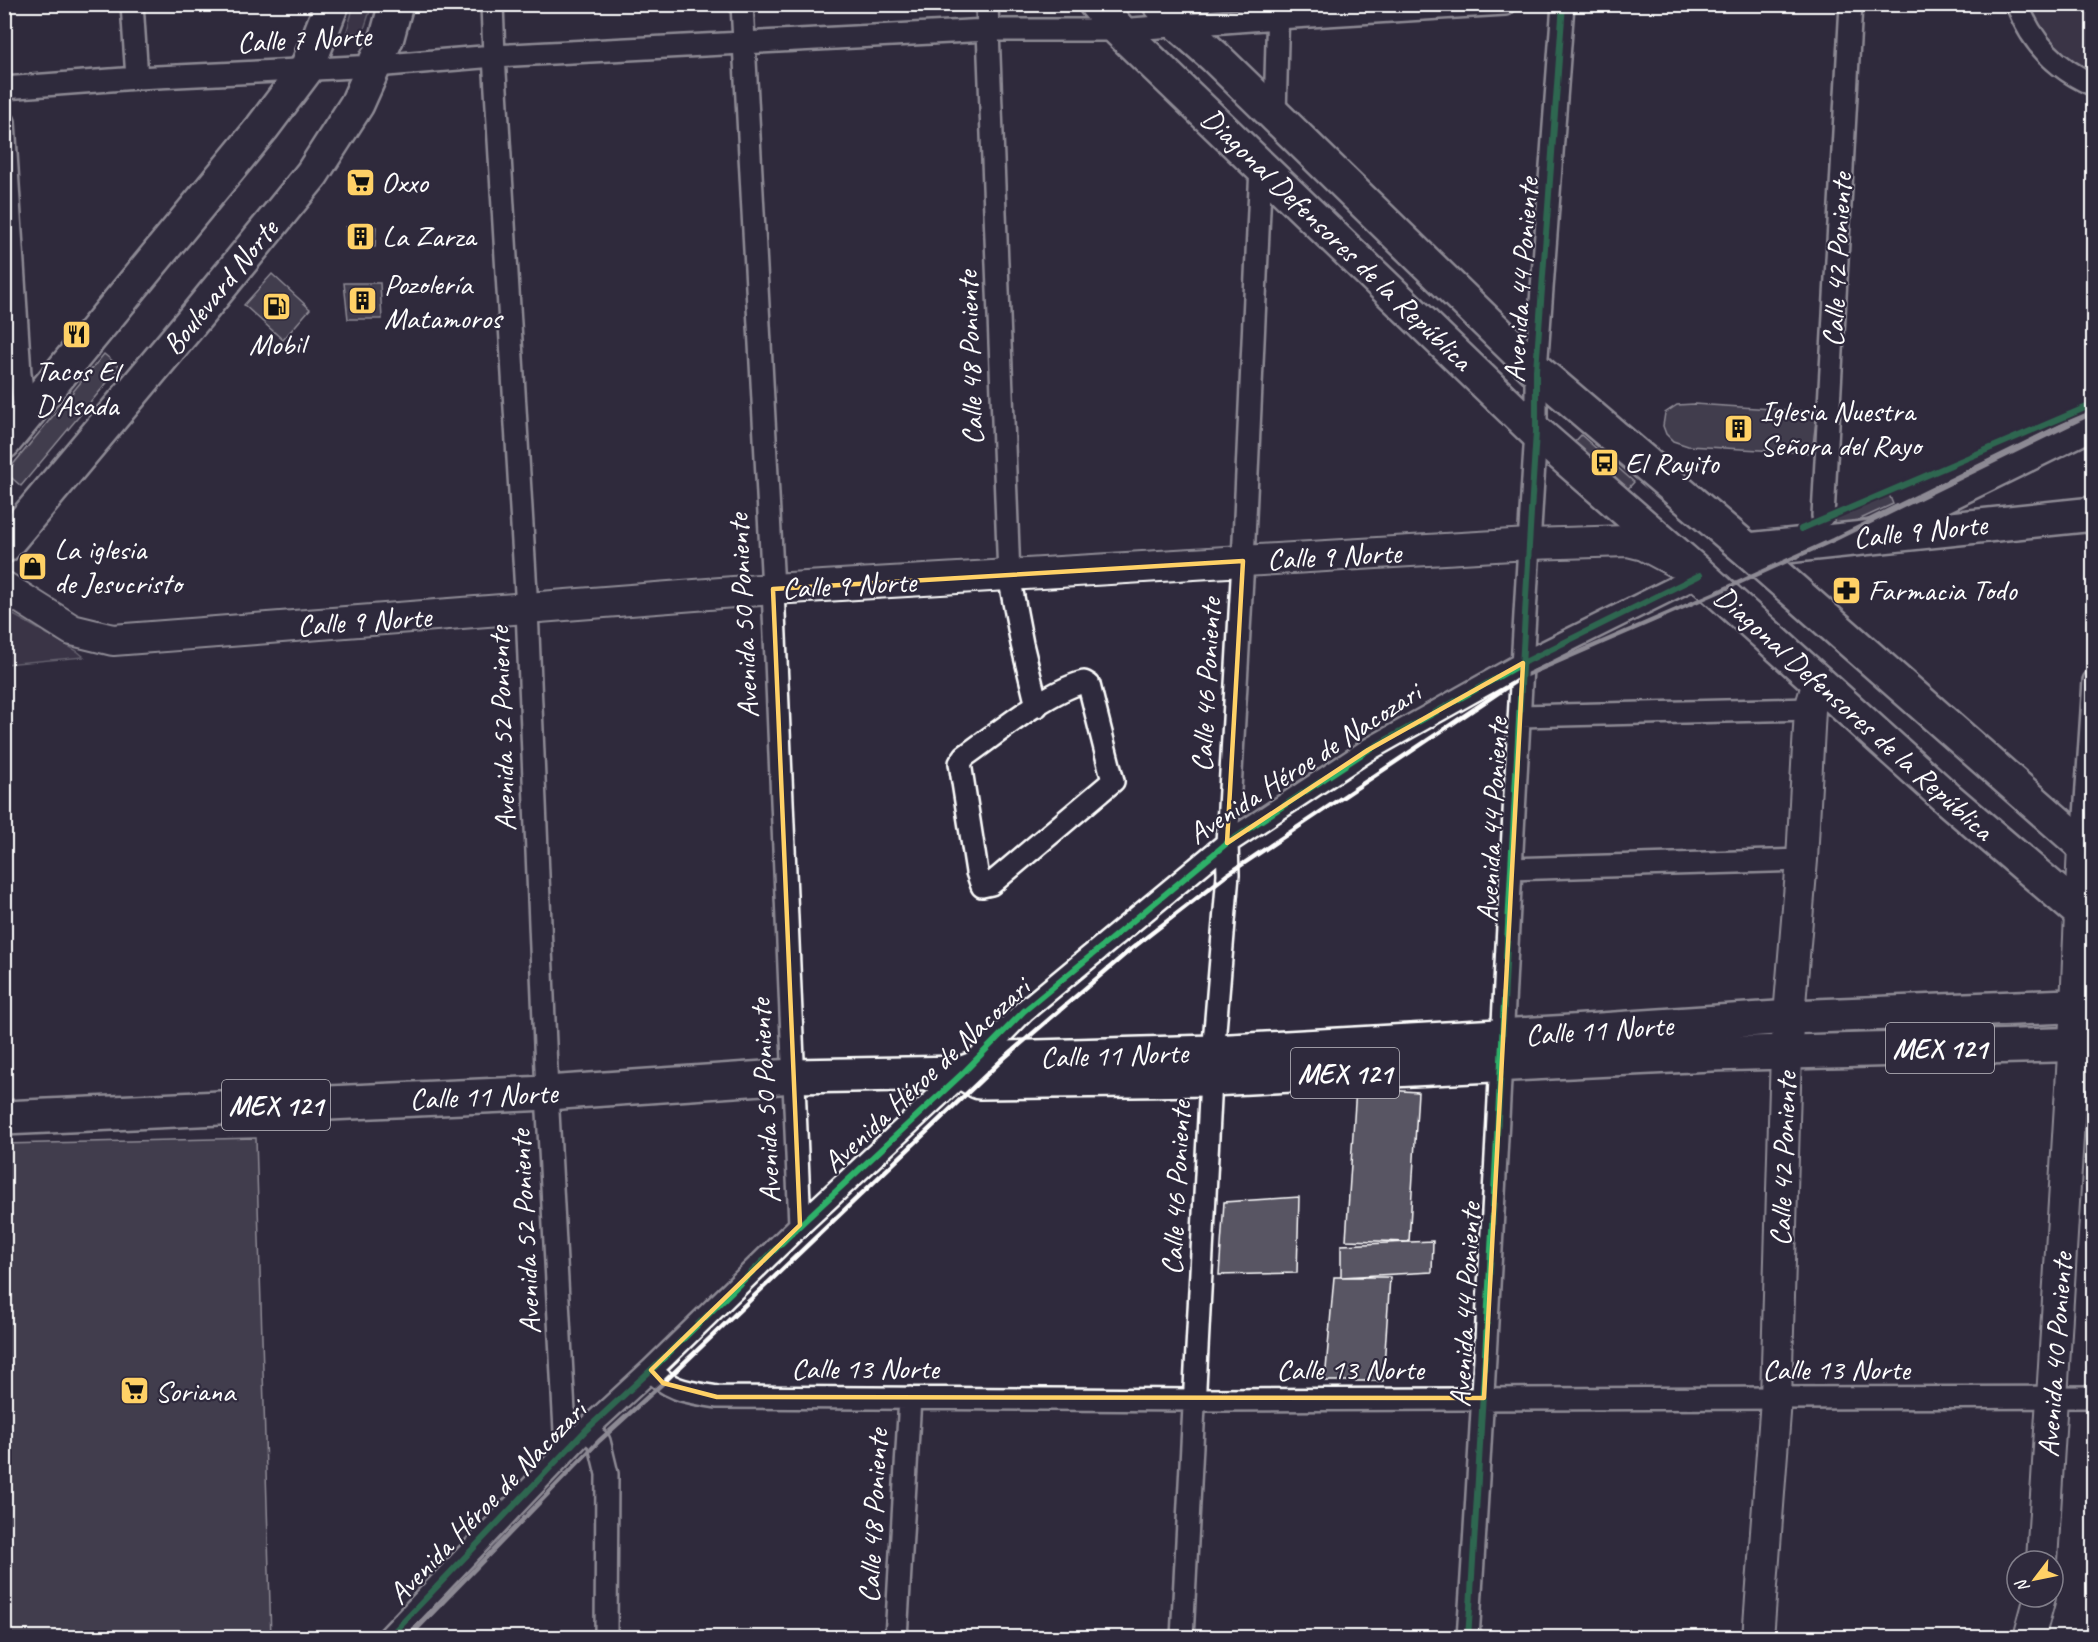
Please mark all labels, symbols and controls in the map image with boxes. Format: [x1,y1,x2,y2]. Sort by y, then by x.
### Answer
street label: Calle 7 Norte [236,16,374,61]
street label: Diagonal Defensores de la República [1193,99,1482,380]
place label: Oxxo [381,163,429,201]
supermarket icon: Oxxo [344,166,376,198]
street label: Calle 42 Poniente [1813,170,1861,348]
street label: Avenida 44 Poniente [1495,174,1547,384]
street label: Boulevard Norte [154,210,288,363]
place label: La Zarza [382,217,478,255]
building icon: La Zarza [345,220,377,252]
place label: Pozolería Matamoros [384,265,504,337]
street label: Calle 48 Poniente [948,268,992,446]
building icon: Pozolería Matamoros [347,285,379,317]
fuel station icon: Mobil [261,291,293,323]
restaurant icon: Tacos El D'Asada [61,318,93,350]
place label: Mobil [249,325,310,363]
place label: Tacos El D'Asada [35,352,124,424]
place label: Iglesia Nuestra Señora del Rayo [1760,392,1924,464]
building icon: Iglesia Nuestra Señora del Rayo [1723,412,1755,444]
place label: El Rayito [1625,444,1720,482]
bus stop icon: El Rayito [1588,447,1620,479]
street label: Calle 9 Norte [1851,505,1991,557]
street label: Avenida 50 Poniente [719,510,767,719]
place label: La iglesia de Jesucristo [54,530,185,602]
street label: Calle 9 Norte [1266,533,1404,578]
shop icon: La iglesia de Jesucristo [17,550,49,582]
street label: Calle 9 Norte [781,562,919,607]
place label: Farmacia Todo [1868,571,2018,609]
pharmacy icon: Farmacia Todo [1831,574,1863,606]
street label: Diagonal Defensores de la República [1707,578,2003,850]
street label: Calle 46 Poniente [1182,595,1230,773]
street label: Calle 9 Norte [296,597,435,645]
street label: Avenida 52 Poniente [479,624,525,832]
street label: Avenida Héroe de Nacozari [1180,672,1430,852]
street label: Avenida 44 Poniente [1468,714,1516,923]
street label: Avenida Héroe de Nacozari [814,967,1040,1181]
street label: Avenida 50 Poniente [741,995,789,1204]
street label: Calle 11 Norte [1524,1006,1676,1054]
road number: MEX 121 [1886,1023,1994,1073]
street label: Calle 11 Norte [1040,1033,1191,1077]
road number: MEX 121 [1291,1048,1399,1098]
street label: Calle 42 Poniente [1761,1069,1805,1247]
street label: Calle 11 Norte [409,1073,561,1118]
road number: MEX 121 [222,1080,330,1130]
street label: Calle 46 Poniente [1152,1098,1200,1276]
street label: Avenida 52 Poniente [501,1126,549,1335]
street label: Avenida 44 Poniente [1441,1199,1489,1408]
street label: Avenida 40 Poniente [2029,1249,2081,1459]
street label: Calle 13 Norte [791,1349,941,1387]
street label: Calle 13 Norte [1276,1350,1426,1388]
street label: Calle 13 Norte [1762,1350,1912,1388]
place label: Soriana [155,1372,237,1410]
supermarket icon: Soriana [118,1375,150,1407]
street label: Avenida Héroe de Nacozari [380,1389,597,1612]
street label: Calle 48 Poniente [849,1426,897,1604]
north arrow [2005,1549,2065,1609]
text: N [2010,1574,2034,1596]

